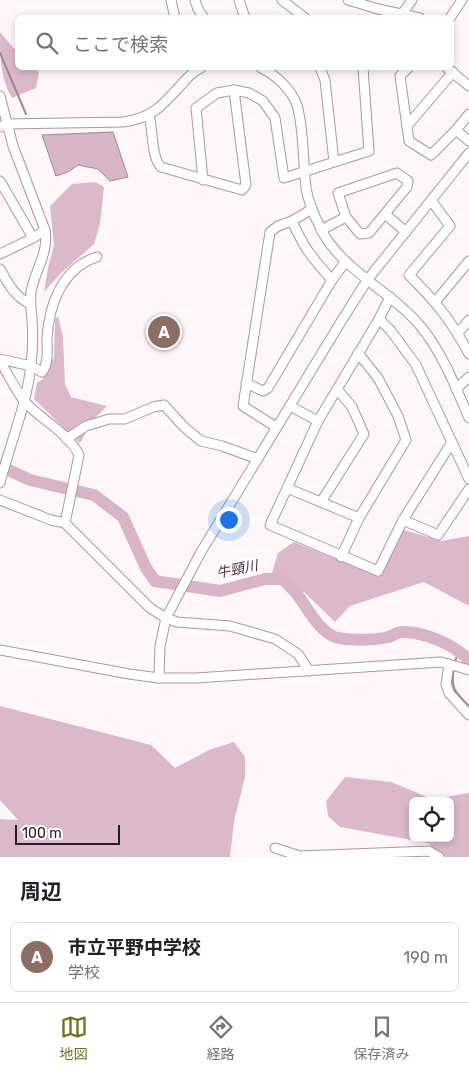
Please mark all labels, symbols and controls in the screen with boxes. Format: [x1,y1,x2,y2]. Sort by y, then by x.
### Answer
search box [15,15,454,70]
icon: search [33,29,61,57]
text: ここで検索 [73,33,168,56]
pin: A [148,313,180,351]
your location [216,507,242,533]
water label: 牛頸川 [215,557,261,582]
map controls [409,797,454,842]
button: locate [409,797,454,842]
scale bar [15,822,120,845]
text: 100 m [22,825,62,842]
text: 周辺 [20,879,62,904]
text: 市立平野中学校 [68,936,201,959]
text: A [31,948,43,967]
text: 190 m [403,948,448,967]
text: 学校 [68,963,100,982]
tab: 地図 [60,1013,88,1063]
tab: 経路 [207,1013,235,1063]
tab: 保存済み [354,1013,410,1063]

